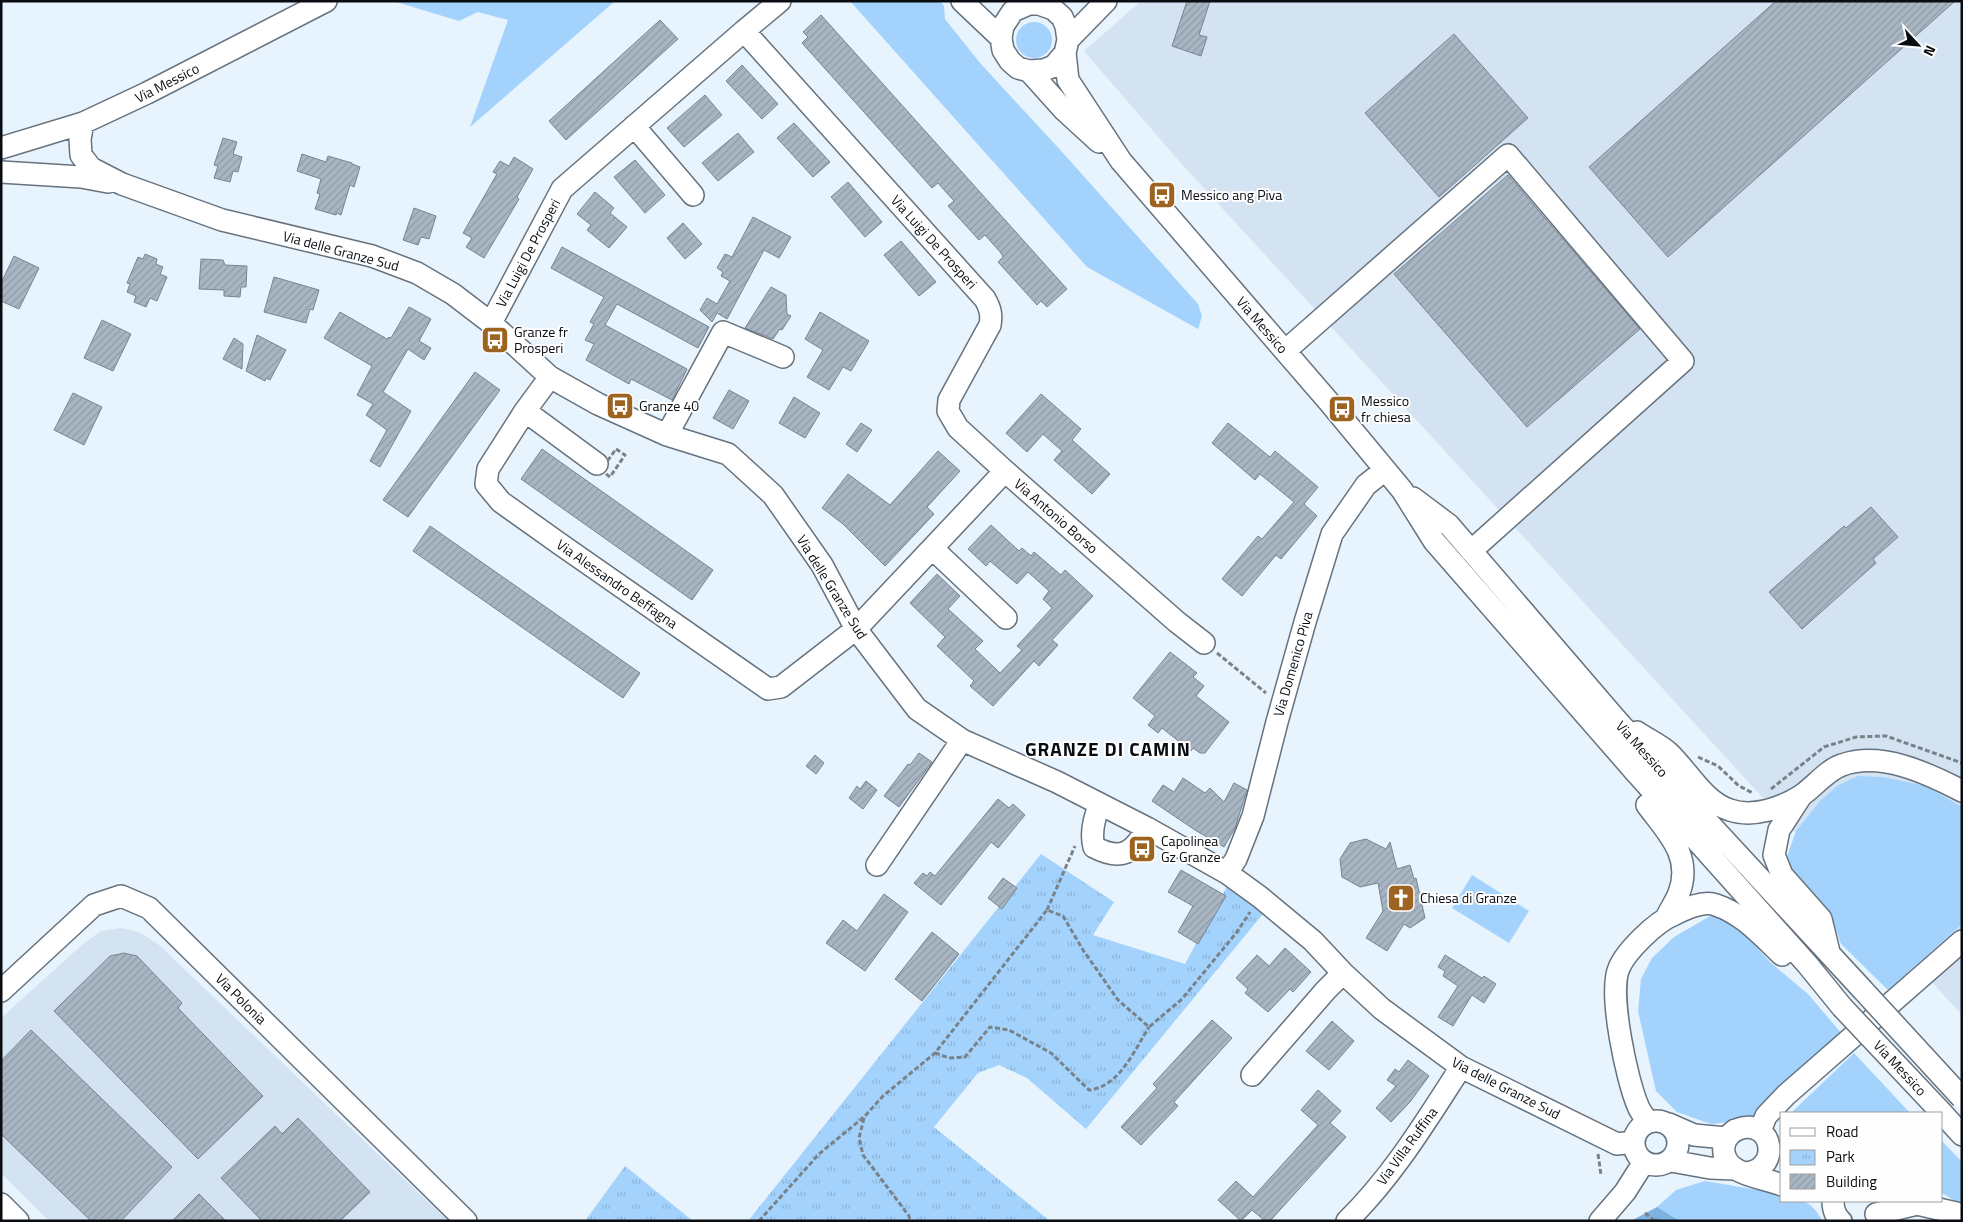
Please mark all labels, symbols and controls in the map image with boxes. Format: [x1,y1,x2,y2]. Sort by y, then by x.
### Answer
north arrow [1893,20,1943,70]
text: N [1919,42,1942,60]
street label: Via Messico [131,57,203,108]
bus stop icon: Messico ang Piva [1147,180,1177,210]
place label: Messico ang Piva [1181,184,1282,205]
street label: Via Luigi De Prosperi [886,190,982,293]
street label: Via Luigi De Prosperi [490,195,565,311]
street label: Via delle Granze Sud [281,225,401,276]
street label: Via Messico [1232,292,1293,358]
place label: Granze fr Prosperi [514,321,568,358]
bus stop icon: Granze fr Prosperi [480,325,510,355]
place label: Messico fr chiesa [1361,390,1411,427]
bus stop icon: Granze 40 [605,391,635,421]
bus stop icon: Messico fr chiesa [1327,394,1357,424]
place label: Granze 40 [639,395,699,416]
street label: Via Antonio Borso [1010,473,1103,558]
street label: Via delle Granze Sud [792,531,873,643]
street label: Via Alessandro Beffagna [552,534,682,633]
street label: Via Domenico Piva [1267,609,1318,719]
street label: Via Messico [1611,716,1673,782]
district label: GRANZE DI CAMIN [1025,734,1191,763]
place label: Capolinea Gz Granze [1161,830,1220,867]
bus stop icon: Capolinea Gz Granze [1127,834,1157,864]
church icon: Chiesa di Granze [1386,883,1416,913]
place label: Chiesa di Granze [1420,887,1517,908]
street label: Via Polonia [211,968,272,1029]
street label: Via Messico [1869,1035,1932,1100]
street label: Via delle Granze Sud [1448,1051,1564,1124]
street label: Via Villa Ruffina [1371,1102,1442,1189]
legend [1780,1112,1943,1202]
text: Road [1826,1120,1858,1143]
text: Park [1826,1145,1855,1168]
text: Building [1826,1170,1877,1193]

